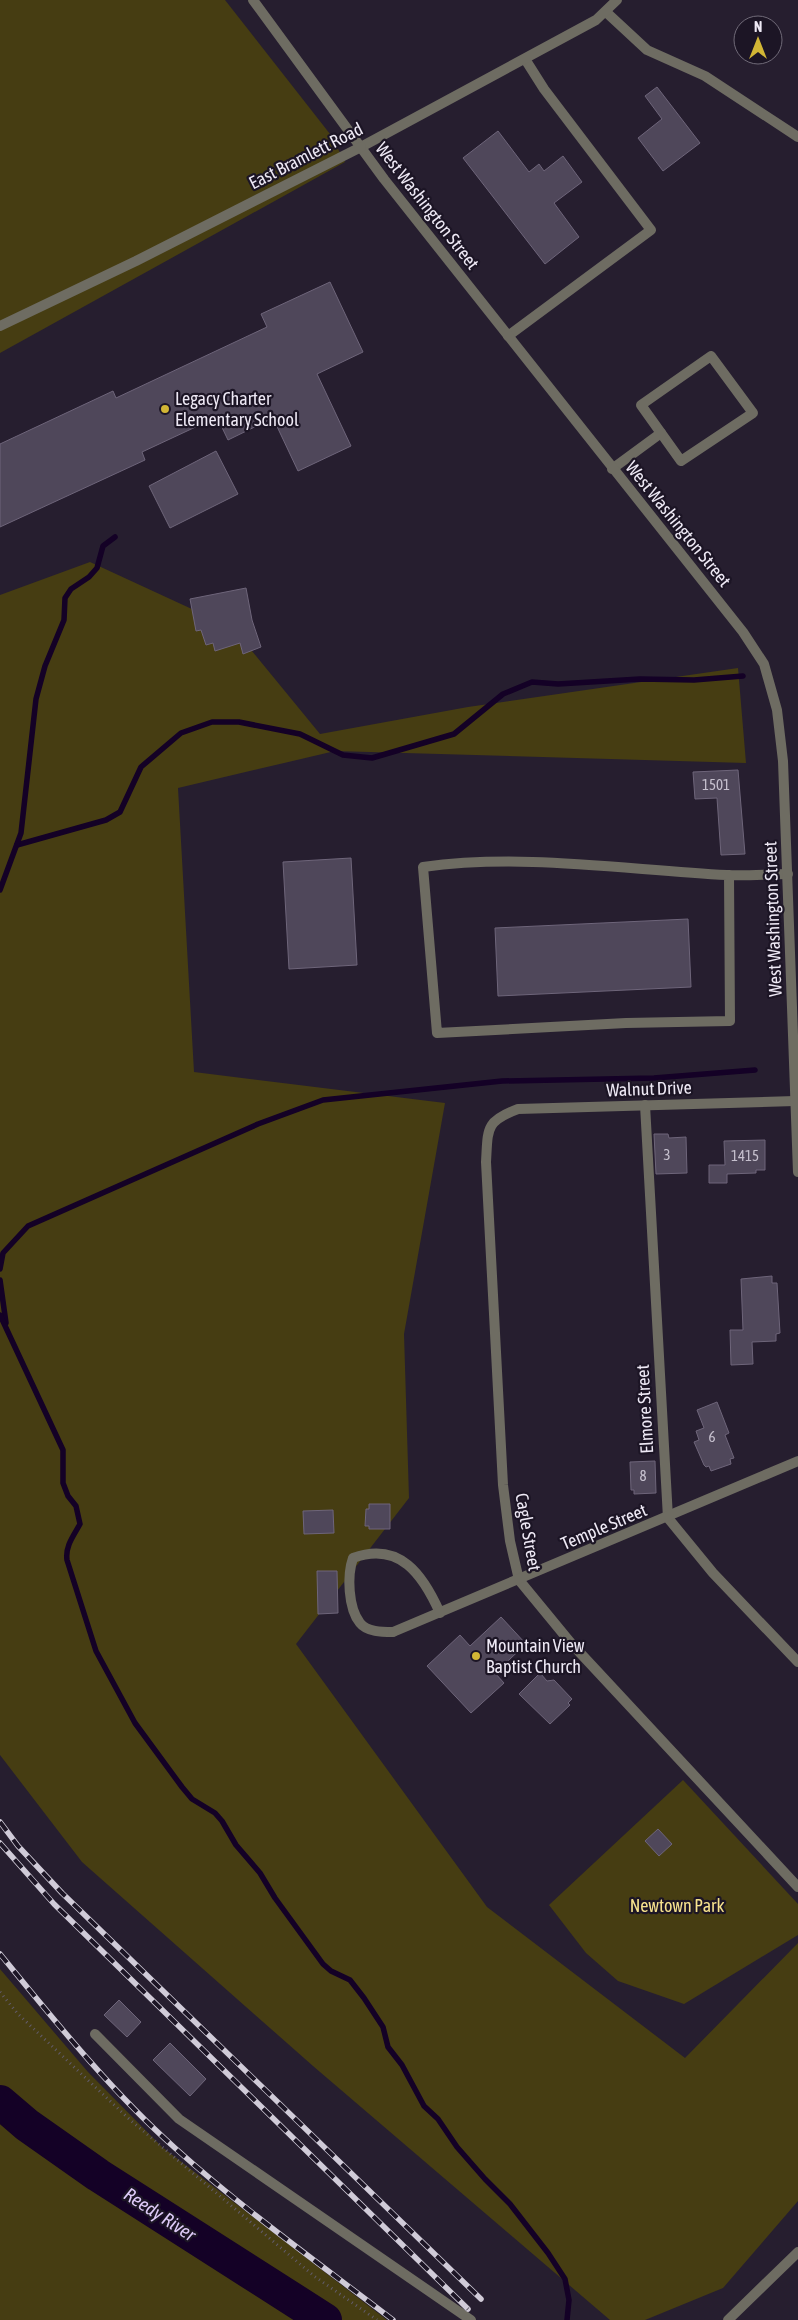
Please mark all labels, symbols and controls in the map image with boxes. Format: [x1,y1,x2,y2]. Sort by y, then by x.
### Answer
north arrow [733,15,783,65]
text: N [754,19,762,35]
street label: East Bramlett Road [245,118,366,193]
street label: West Washington Street [371,138,484,273]
place label: Legacy Charter Elementary School [175,388,299,430]
marker: Legacy Charter Elementary School [159,403,171,415]
street label: West Washington Street [621,457,735,591]
house number: 1501 [702,776,730,793]
street label: West Washington Street [759,841,786,997]
street label: Walnut Drive [606,1077,692,1100]
house number: 3 [663,1146,671,1163]
house number: 1415 [731,1147,759,1164]
street label: Elmore Street [632,1364,657,1454]
house number: 6 [708,1428,716,1445]
house number: 8 [639,1467,647,1484]
street label: Cagle Street [511,1491,546,1573]
street label: Temple Street [558,1499,650,1554]
place label: Mountain View Baptist Church [486,1635,585,1677]
marker: Mountain View Baptist Church [470,1650,482,1662]
park label: Newtown Park [630,1895,724,1916]
water label: Reedy River [120,2183,201,2246]

